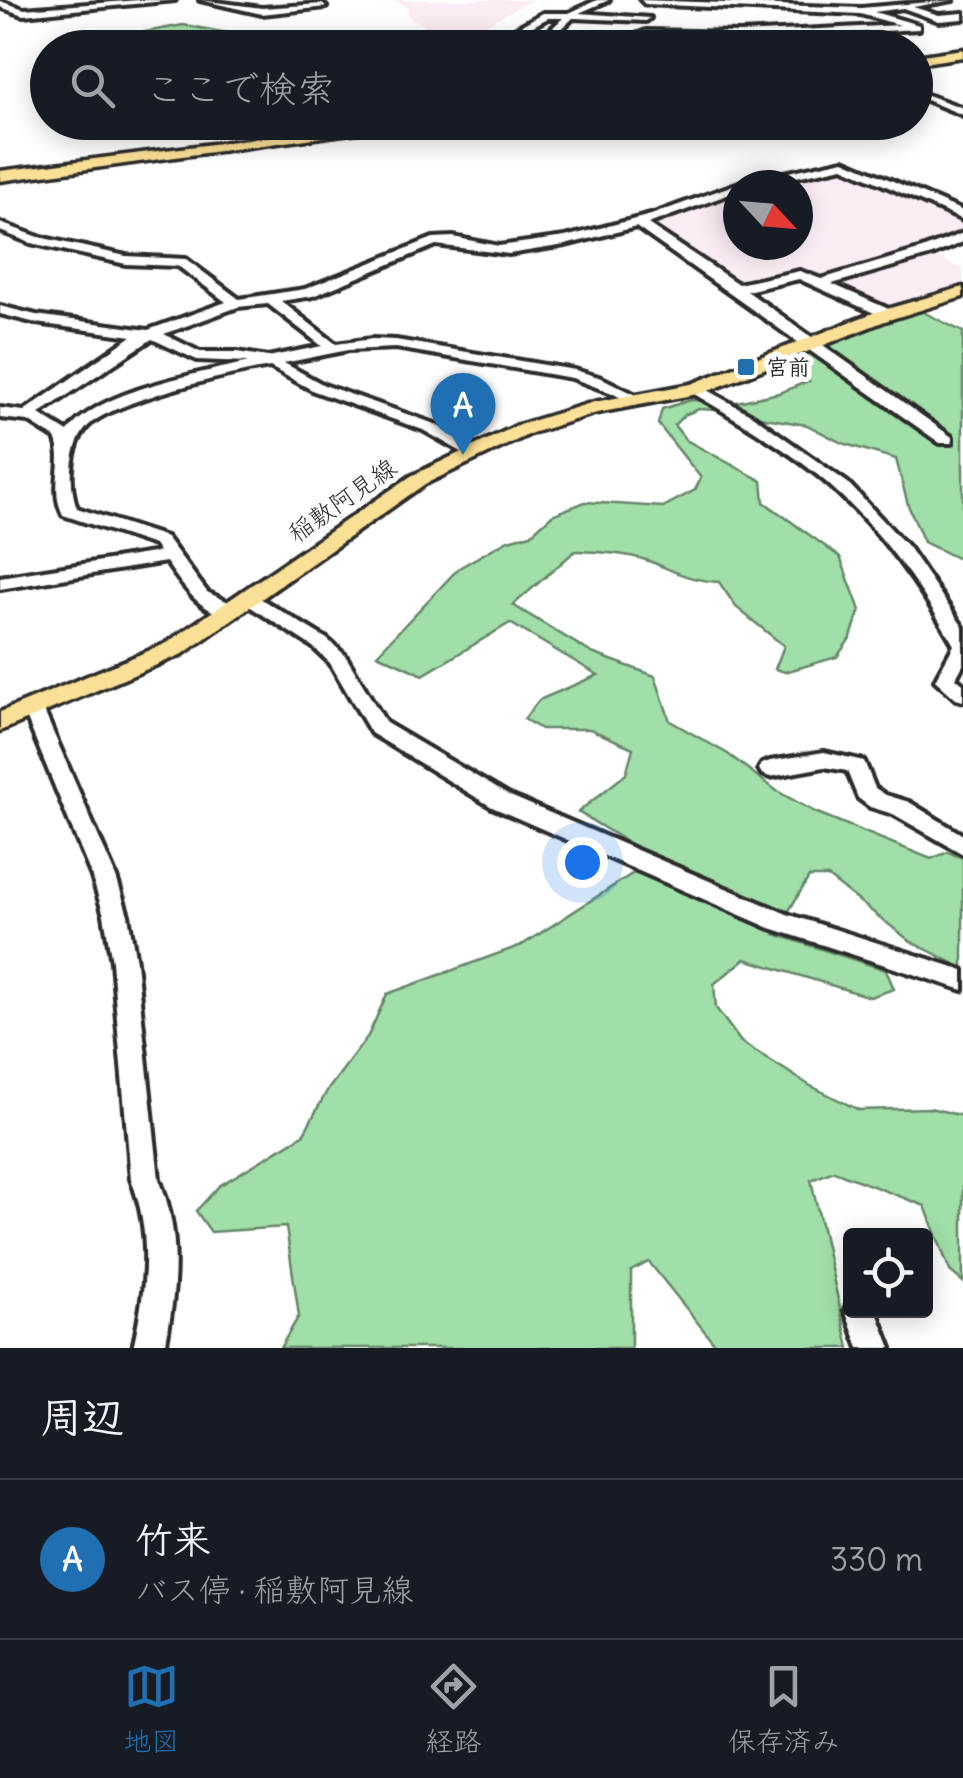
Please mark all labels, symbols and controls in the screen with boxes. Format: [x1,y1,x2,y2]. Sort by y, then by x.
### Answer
search box [30,30,933,140]
icon: search [65,58,120,113]
text: ここで検索 [145,65,335,112]
north arrow [723,170,813,260]
place label: 宮前 [766,353,810,381]
marker: 宮前 [735,356,757,378]
pin: A [430,372,496,455]
street label: 稲敷阿見線 [282,451,402,549]
your location [557,837,608,888]
map controls [843,1228,933,1318]
button: locate [843,1228,933,1318]
text: 周辺 [40,1391,124,1443]
text: 竹来 [135,1516,211,1563]
text: A [62,1539,83,1580]
text: 330 m [830,1539,923,1580]
text: バス停 · 稲敷阿見線 [135,1569,413,1610]
tab: 地図 [123,1659,179,1759]
tab: 経路 [425,1659,482,1759]
tab: 保存済み [728,1659,840,1759]

